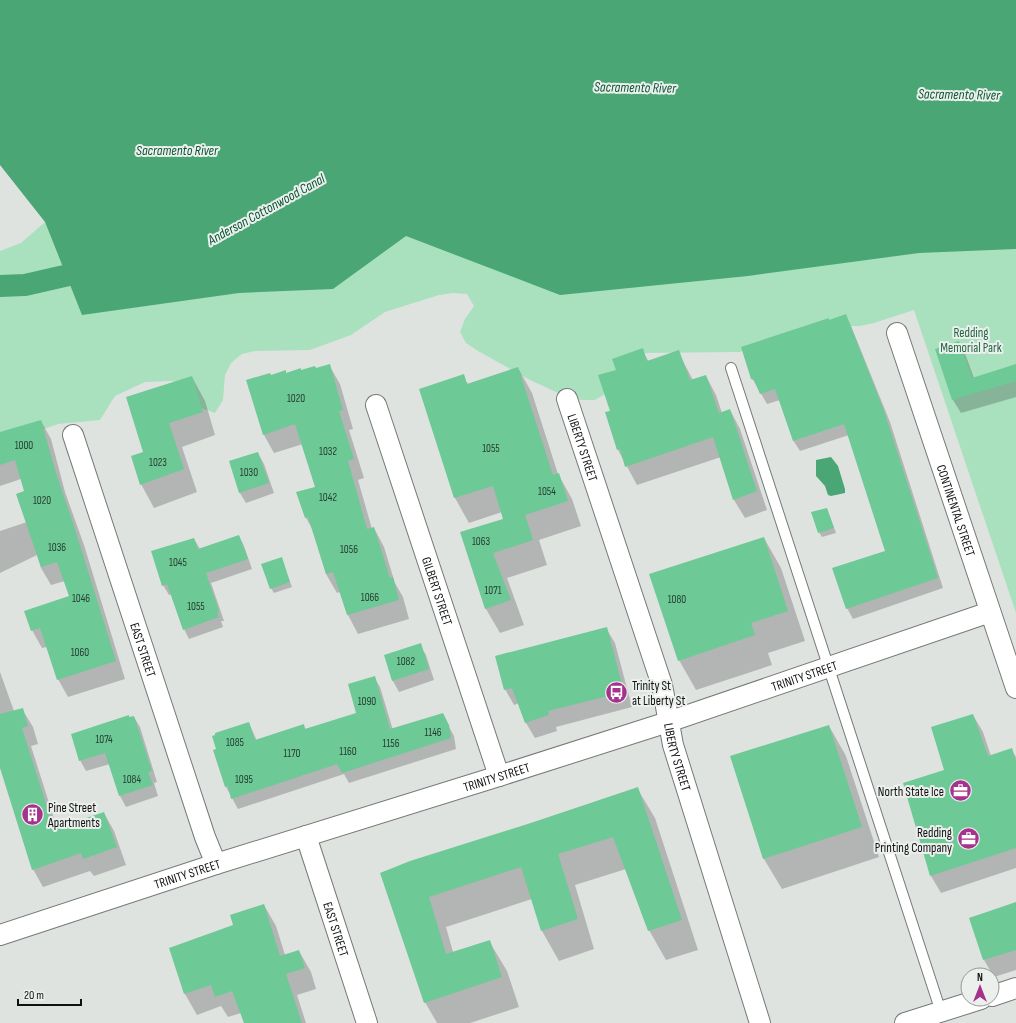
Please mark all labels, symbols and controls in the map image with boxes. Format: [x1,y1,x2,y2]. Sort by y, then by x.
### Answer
water label: Sacramento River [594,78,677,97]
water label: Sacramento River [918,85,1001,104]
water label: Sacramento River [136,142,219,159]
water label: Anderson Cottonwood Canal [204,170,328,249]
park label: Redding Memorial Park [940,325,1002,356]
house number: 1020 [287,392,305,405]
street label: LIBERTY STREET [564,412,601,483]
house number: 1000 [15,439,33,452]
house number: 1055 [482,442,500,455]
house number: 1032 [319,445,337,458]
house number: 1023 [149,456,167,469]
street label: CONTINENTAL STREET [933,463,978,559]
house number: 1030 [240,466,258,479]
house number: 1054 [538,485,556,498]
house number: 1042 [319,491,337,504]
house number: 1020 [33,494,51,507]
house number: 1063 [472,535,490,548]
house number: 1036 [48,541,66,554]
house number: 1056 [340,543,358,556]
street label: GILBERT STREET [418,555,456,628]
house number: 1045 [169,556,187,569]
house number: 1071 [484,584,502,597]
house number: 1066 [361,591,379,604]
house number: 1046 [72,592,90,605]
house number: 1080 [668,593,686,606]
house number: 1055 [187,600,205,613]
street label: EAST STREET [126,621,159,679]
house number: 1060 [71,646,89,659]
house number: 1082 [397,655,416,668]
street label: TRINITY STREET [769,658,840,695]
place label: Trinity St at Liberty St [632,678,685,709]
bus stop icon: Trinity St at Liberty St [604,679,630,705]
house number: 1090 [358,695,376,708]
street label: LIBERTY STREET [660,722,694,793]
house number: 1146 [424,726,442,739]
house number: 1074 [95,733,113,746]
house number: 1085 [226,736,244,749]
house number: 1156 [383,737,400,750]
house number: 1160 [339,745,357,758]
house number: 1170 [284,747,301,760]
street label: TRINITY STREET [461,760,532,796]
house number: 1084 [123,773,142,786]
house number: 1095 [235,773,253,786]
office icon: North State Ice [947,778,973,804]
place label: North State Ice [878,784,944,800]
place label: Pine Street Apartments [47,800,100,831]
building icon: Pine Street Apartments [19,801,45,827]
place label: Redding Printing Company [875,825,952,856]
office icon: Redding Printing Company [955,826,981,852]
street label: TRINITY STREET [152,856,223,893]
street label: EAST STREET [319,900,352,959]
north arrow [960,967,1000,1007]
text: N [977,971,983,984]
scale bar [18,981,81,1007]
text: 20 m [24,988,44,1003]

